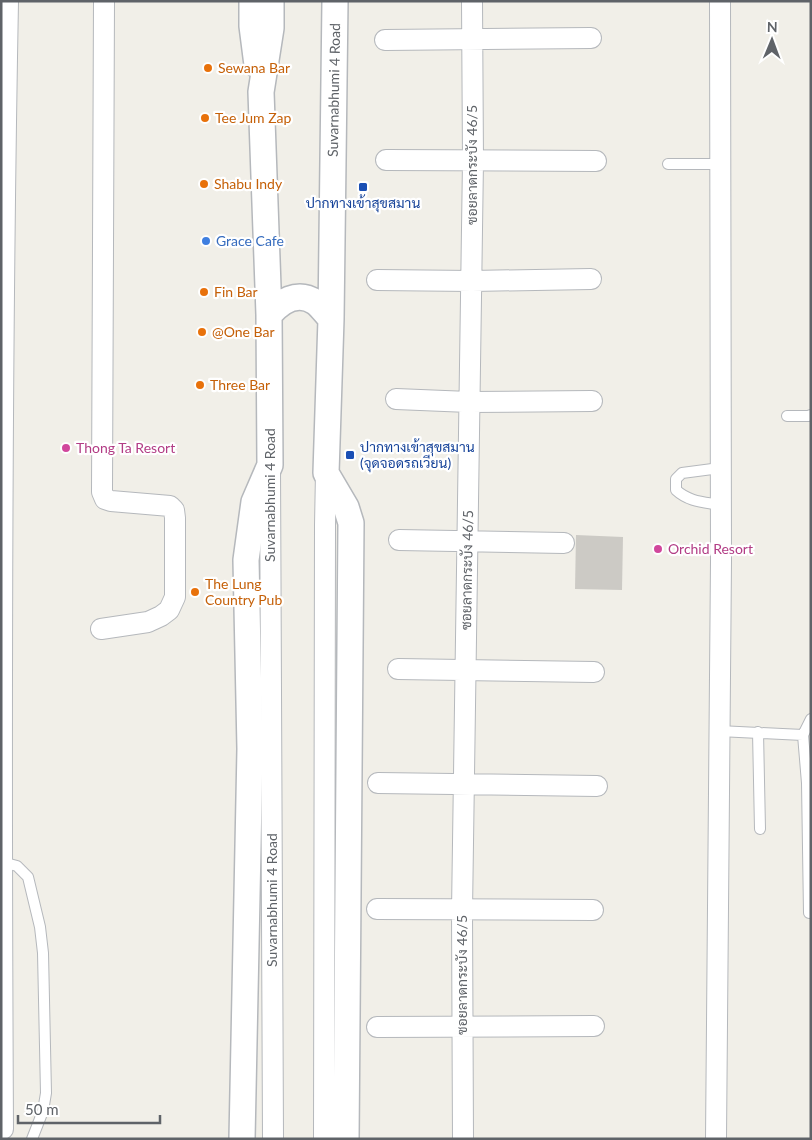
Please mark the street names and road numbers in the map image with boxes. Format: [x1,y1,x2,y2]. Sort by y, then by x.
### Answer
street label: Suvarnabhumi 4 Road [324,23,343,157]
street label: ซอยลาดกระบัง 46/5 [463,105,480,225]
street label: Suvarnabhumi 4 Road [261,428,278,562]
street label: ซอยลาดกระบัง 46/5 [457,510,476,630]
street label: Suvarnabhumi 4 Road [263,833,280,967]
street label: ซอยลาดกระบัง 46/5 [453,915,470,1035]

